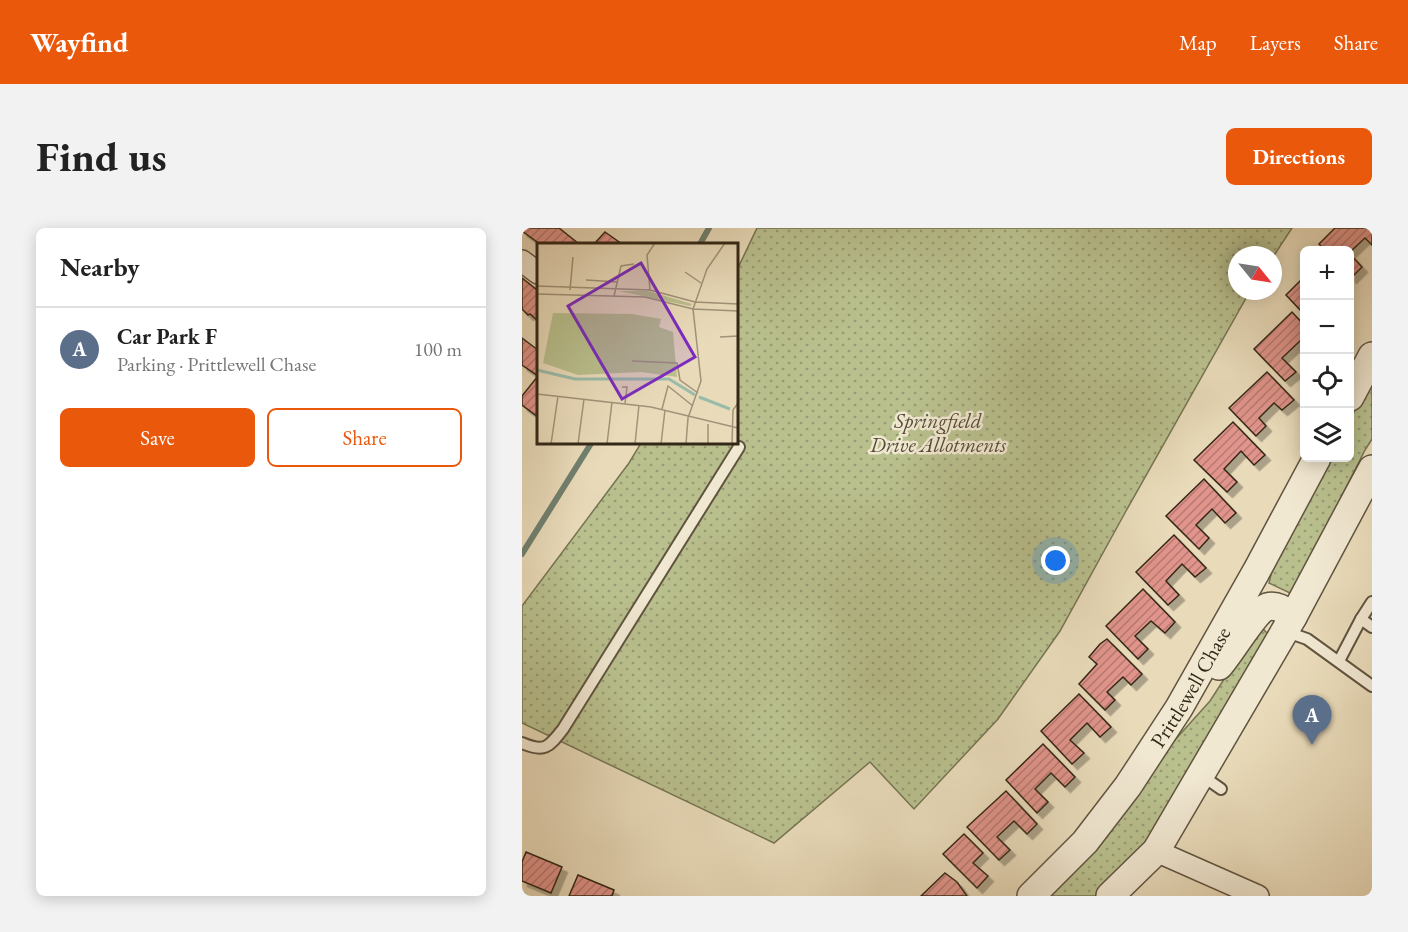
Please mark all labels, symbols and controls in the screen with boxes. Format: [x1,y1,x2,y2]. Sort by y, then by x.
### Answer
text: Wayfind [30,24,128,60]
text: Map [1179,29,1217,56]
text: Layers [1250,29,1301,56]
text: Share [1334,29,1378,56]
button: Directions [1226,128,1372,185]
text: Find us [36,129,167,184]
inset map [537,243,738,444]
north arrow [1228,246,1282,300]
map controls [1300,246,1354,462]
button: + [1300,246,1354,300]
text: Nearby [60,250,140,284]
button: − [1300,300,1354,354]
text: Car Park F [117,322,217,351]
text: A [72,336,87,362]
text: 100 m [414,336,462,362]
text: Parking · Prittlewell Chase [117,351,316,377]
button: locate [1300,354,1354,408]
park label: Springfield Drive Allotments [869,407,1006,458]
button: Save [60,408,255,467]
button: Share [267,408,462,467]
button: layers [1300,408,1354,462]
your location [1041,546,1070,575]
street label: Prittlewell Chase [1144,622,1236,752]
pin: A [1292,696,1332,745]

